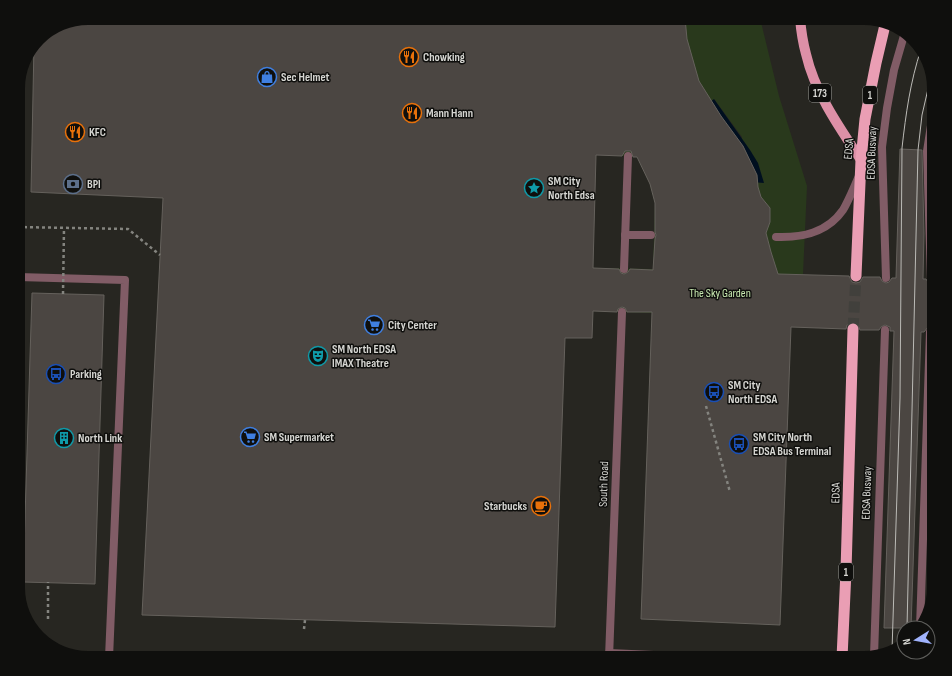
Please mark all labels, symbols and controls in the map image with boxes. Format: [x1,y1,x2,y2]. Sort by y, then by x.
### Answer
restaurant icon: Chowking [398,46,420,68]
place label: Chowking [423,50,465,65]
shop icon: Sec Helmet [256,66,278,88]
place label: Sec Helmet [281,70,330,85]
road number: 173 [809,84,831,102]
road number: 1 [863,86,877,104]
restaurant icon: Mann Hann [401,102,423,124]
place label: Mann Hann [426,106,473,121]
restaurant icon: KFC [64,121,86,143]
place label: KFC [89,125,106,140]
street label: EDSA Busway [864,126,880,180]
street label: EDSA [841,137,857,160]
bank icon: BPI [62,173,84,195]
place label: SM City North Edsa [548,174,595,203]
place label: BPI [87,177,101,192]
place icon: SM City North Edsa [523,177,545,199]
park label: The Sky Garden [689,286,751,301]
supermarket icon: City Center [363,314,385,336]
place label: City Center [388,318,437,333]
place label: SM North EDSA IMAX Theatre [332,342,396,371]
theatre icon: SM North EDSA IMAX Theatre [307,345,329,367]
bus stop icon: Parking [45,363,67,385]
place label: Parking [70,367,102,382]
place label: SM City North EDSA [728,378,777,407]
bus stop icon: SM City North EDSA [703,381,725,403]
supermarket icon: SM Supermarket [239,426,261,448]
building icon: North Link [53,427,75,449]
place label: SM Supermarket [264,430,334,445]
place label: SM City North EDSA Bus Terminal [753,430,831,459]
place label: North Link [78,431,122,446]
bus stop icon: SM City North EDSA Bus Terminal [728,433,750,455]
street label: South Road [596,461,612,507]
street label: EDSA Busway [859,466,875,520]
street label: EDSA [828,481,844,504]
cafe icon: Starbucks [530,495,552,517]
place label: Starbucks [484,499,527,514]
road number: 1 [839,563,853,581]
north arrow [896,620,936,660]
text: N [900,638,914,646]

